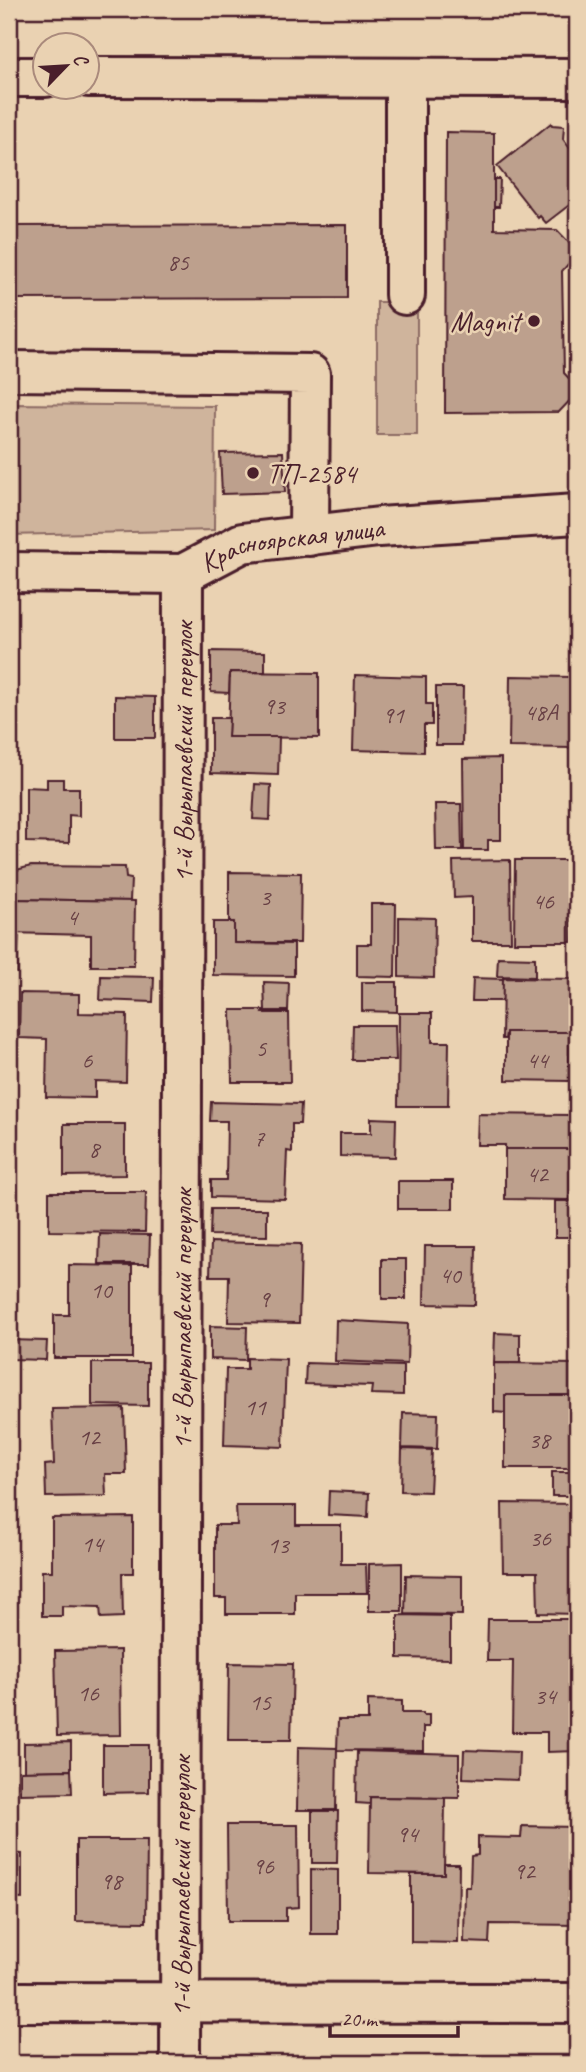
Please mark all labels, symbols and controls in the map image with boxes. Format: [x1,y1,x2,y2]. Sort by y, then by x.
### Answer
north arrow [32,32,102,102]
text: С [68,50,94,71]
house number: 85 [167,247,190,277]
place label: Magnit [451,304,524,339]
marker: Magnit [526,313,542,329]
place label: ТП-2584 [267,456,359,491]
marker: ТП-2584 [245,465,261,481]
street label: Красноярская улица [194,509,387,580]
street label: 1-й Вырыпаевский переулок [165,619,201,882]
house number: 93 [263,691,287,721]
house number: 48А [524,697,559,727]
house number: 91 [382,700,405,730]
house number: 3 [260,882,273,912]
house number: 46 [532,886,555,916]
house number: 4 [67,902,80,932]
house number: 5 [256,1033,268,1063]
house number: 6 [82,1045,94,1075]
house number: 44 [526,1045,550,1075]
house number: 7 [254,1123,266,1153]
house number: 8 [89,1134,102,1164]
house number: 42 [526,1159,550,1189]
street label: 1-й Вырыпаевский переулок [164,1186,200,1449]
house number: 40 [439,1260,463,1290]
house number: 10 [90,1275,114,1305]
house number: 9 [259,1284,272,1314]
house number: 11 [244,1392,267,1422]
house number: 12 [78,1422,102,1452]
house number: 38 [528,1425,552,1455]
house number: 36 [529,1523,552,1553]
house number: 14 [81,1529,105,1559]
house number: 13 [267,1530,291,1560]
house number: 16 [77,1678,100,1708]
house number: 34 [534,1681,558,1711]
house number: 15 [249,1687,272,1717]
street label: 1-й Вырыпаевский переулок [163,1753,199,2016]
house number: 94 [396,1819,420,1849]
house number: 96 [252,1851,275,1881]
house number: 92 [513,1856,537,1886]
house number: 98 [100,1866,124,1896]
scale bar [330,1995,458,2039]
text: 20 m [341,2006,379,2032]

